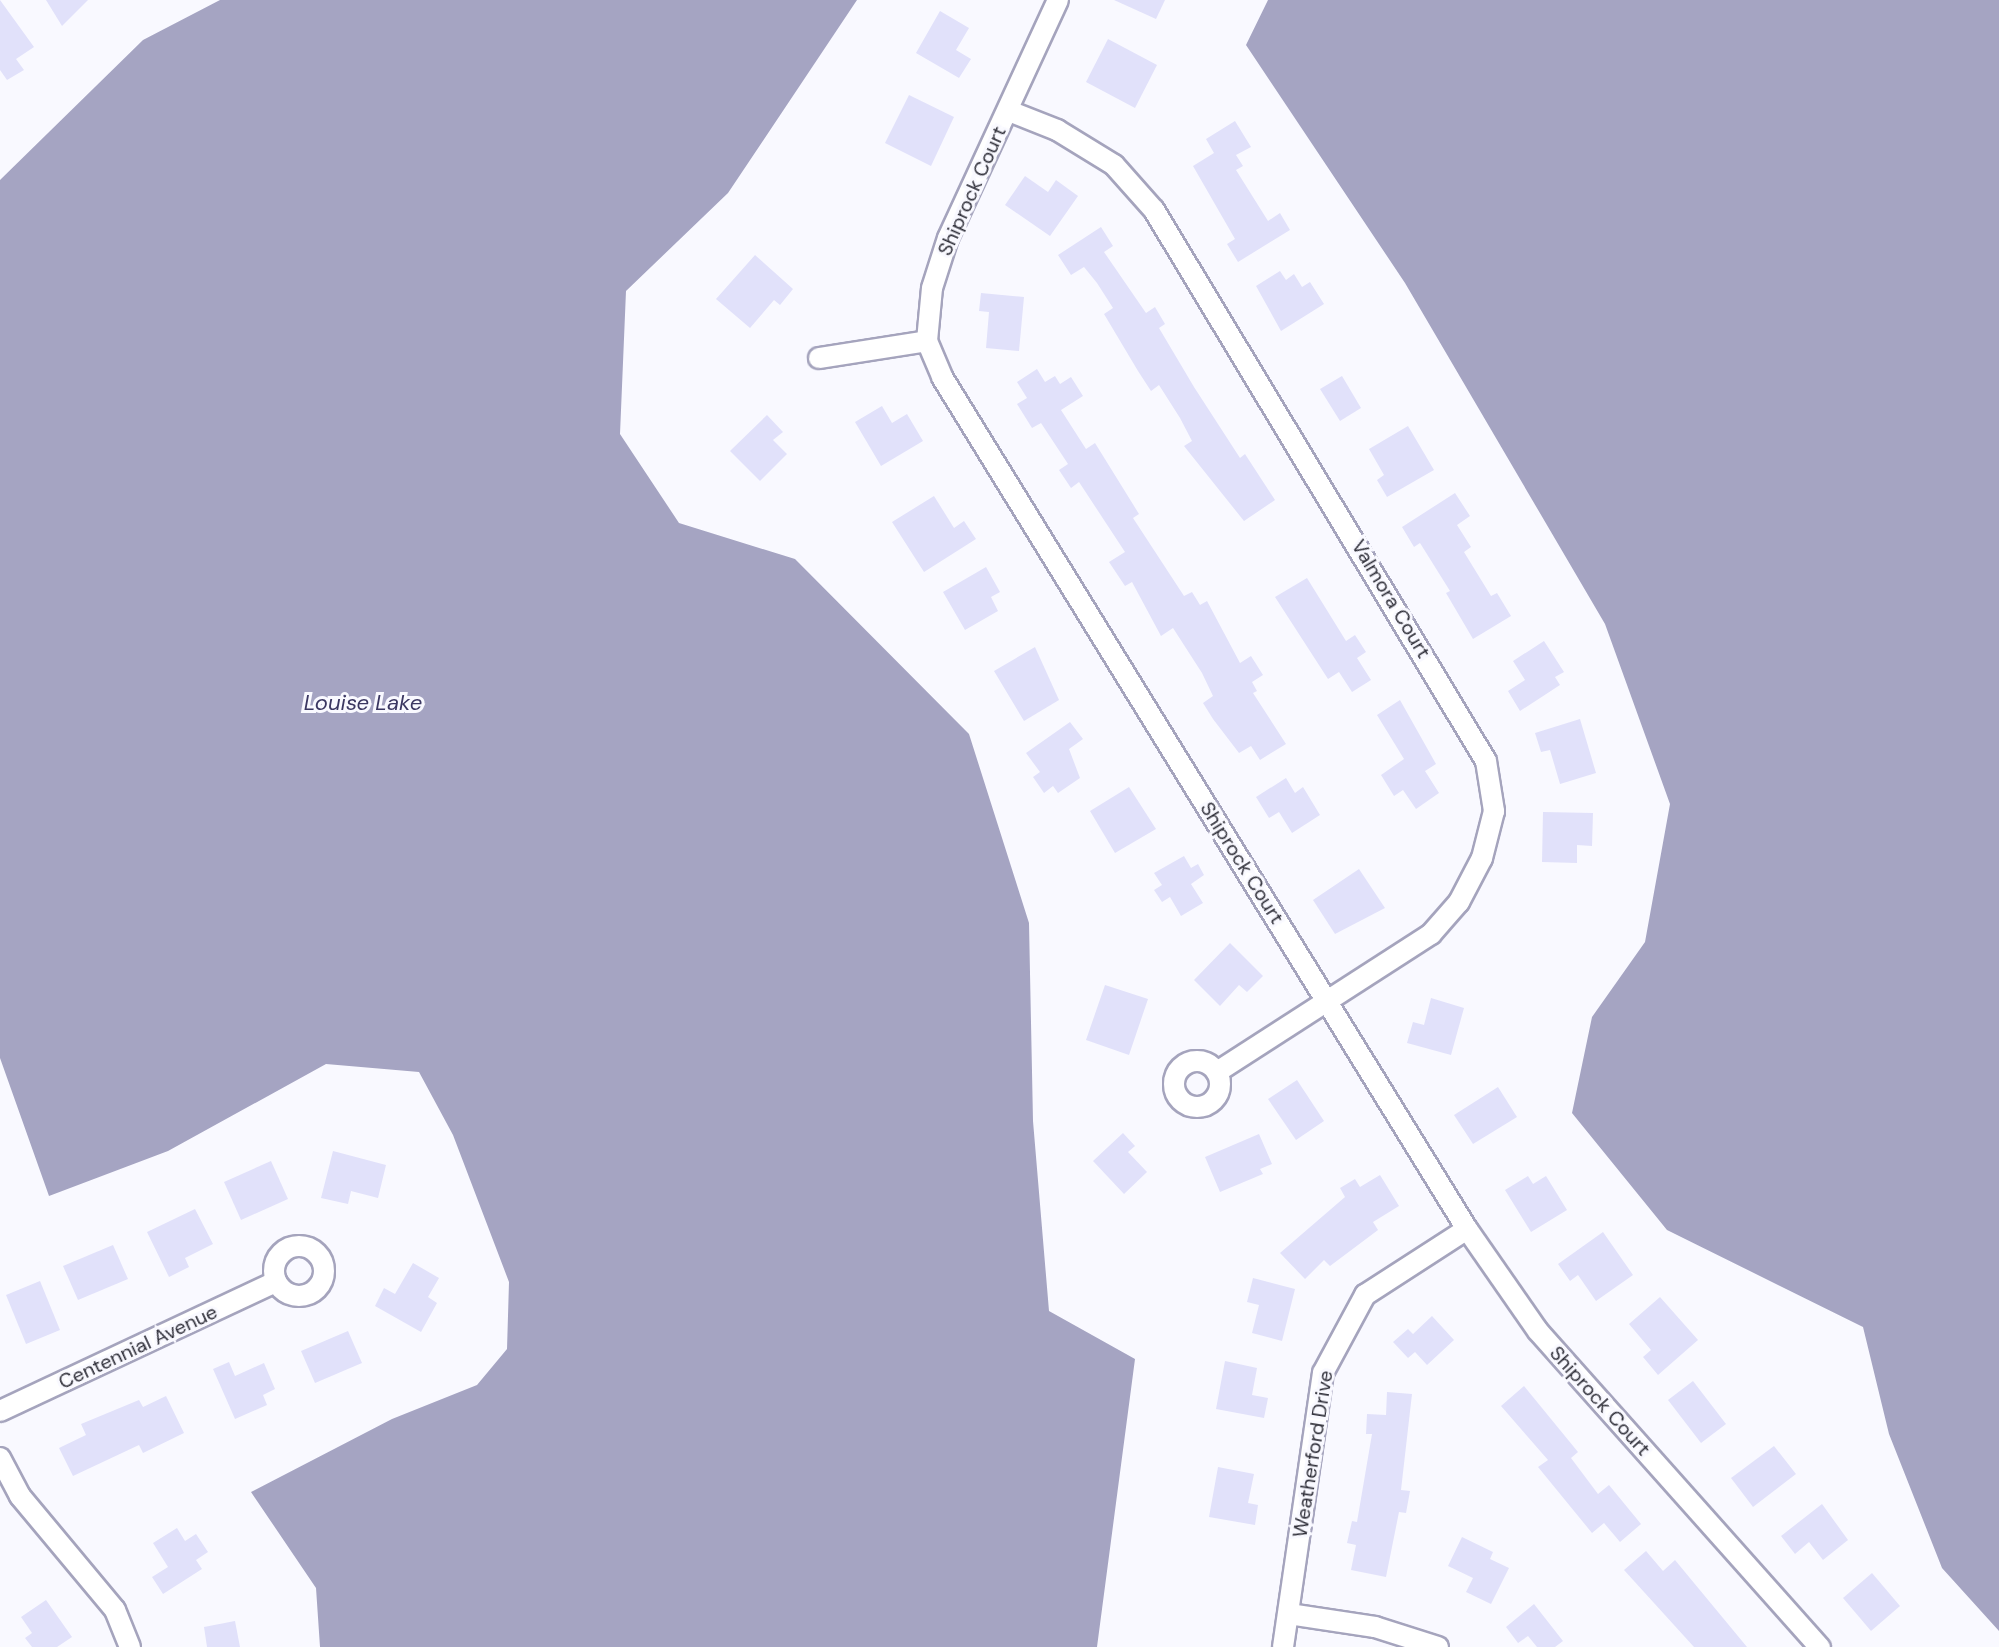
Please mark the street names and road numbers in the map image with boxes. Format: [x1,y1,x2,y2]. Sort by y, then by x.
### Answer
street label: Shiprock Court [933,123,1011,259]
street label: Valmora Court [1346,535,1436,663]
street label: Shiprock Court [1195,798,1289,928]
street label: Centennial Avenue [55,1300,221,1394]
street label: Shiprock Court [1545,1341,1655,1461]
street label: Weatherford Drive [1288,1369,1338,1539]

